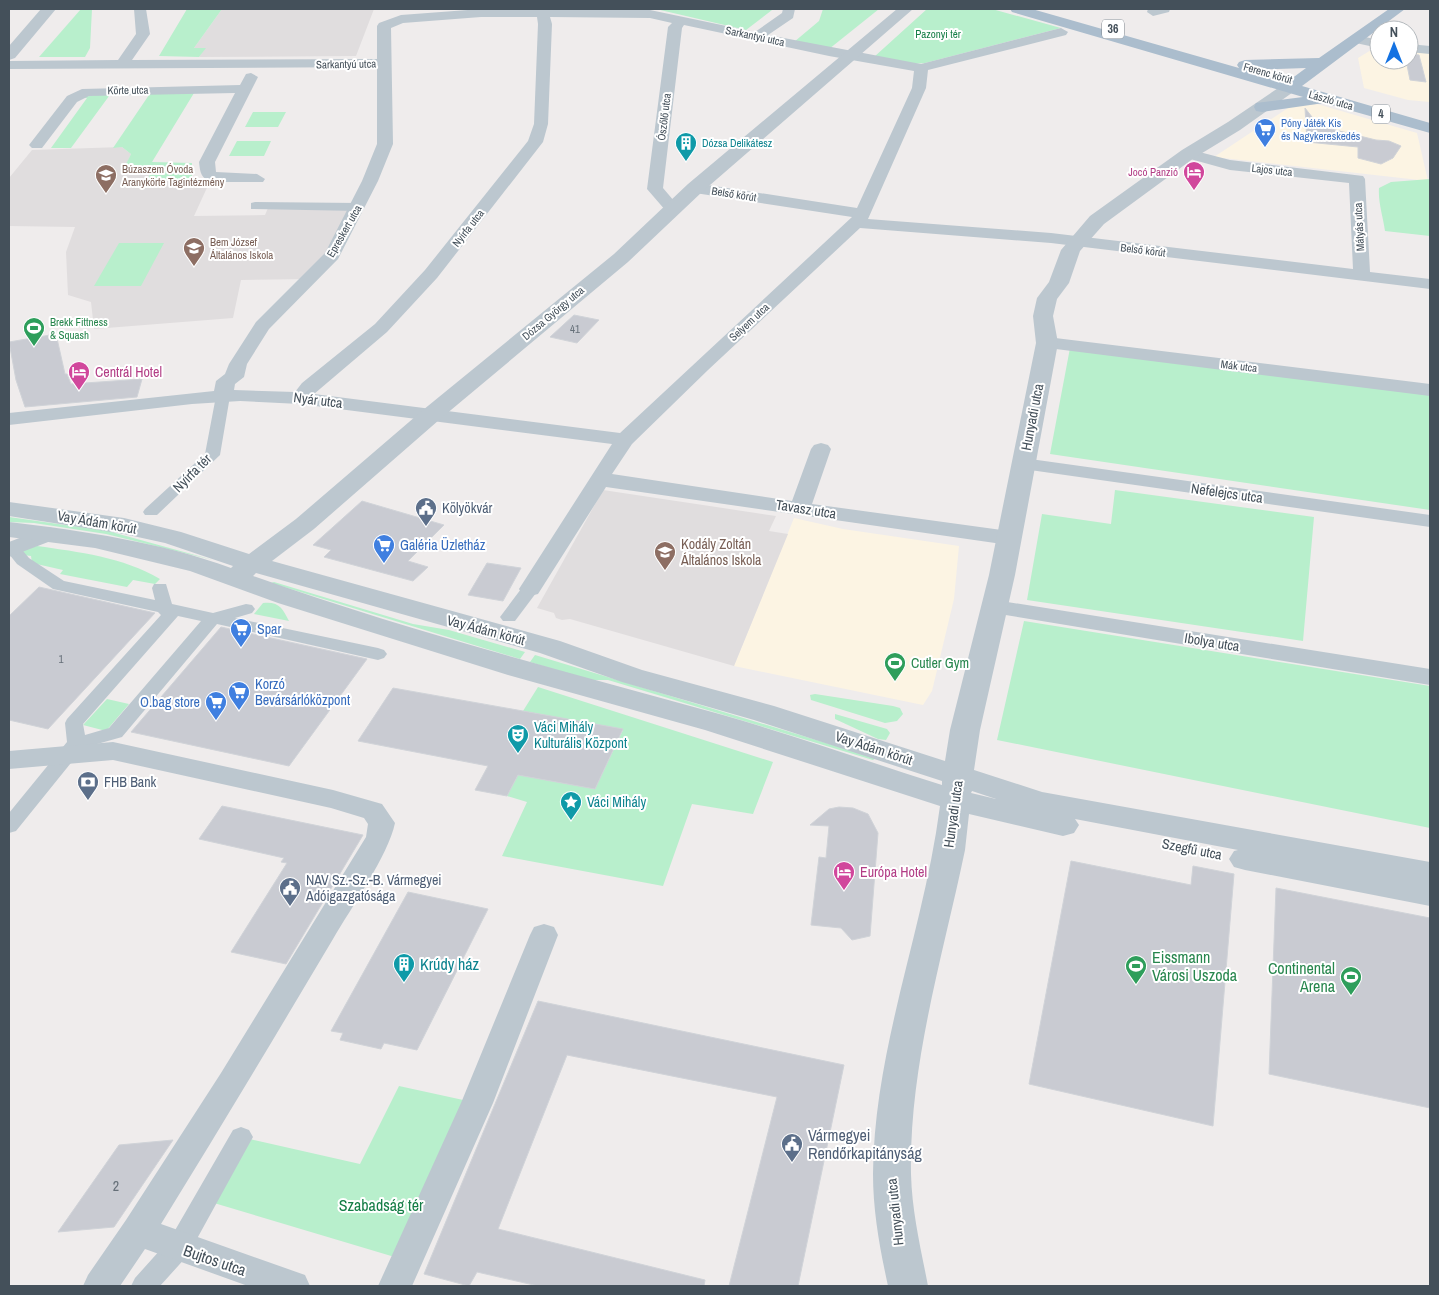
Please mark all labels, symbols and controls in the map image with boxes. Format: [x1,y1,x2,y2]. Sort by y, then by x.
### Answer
road number: 36 [1102,20,1124,38]
north arrow [1369,20,1419,70]
street label: Sarkantyú utca [724,23,786,49]
text: N [1390,23,1398,41]
park label: Pazonyi tér [915,27,961,41]
street label: Sarkantyú utca [316,56,376,72]
street label: Ferenc körút [1242,59,1295,87]
street label: Körte utca [107,83,149,97]
street label: László utca [1307,87,1355,113]
street label: Ószőlő utca [654,93,674,141]
road number: 4 [1372,105,1390,124]
place label: Póny Játék Kis és Nagykereskedés [1281,116,1361,143]
supermarket icon: Póny Játék Kis és Nagykereskedés [1253,117,1277,148]
building icon: Dózsa Delikátesz [674,131,698,162]
place label: Dózsa Delikátesz [702,136,773,150]
hotel icon: Jocó Panzió [1182,160,1206,191]
street label: Lajos utca [1251,161,1293,179]
place label: Búzaszem Óvoda Aranykörte Tagintézmény [121,162,225,189]
school or university icon: Búzaszem Óvoda Aranykörte Tagintézmény [94,163,118,194]
place label: Jocó Panzió [1128,165,1178,179]
street label: Belső körút [711,184,758,205]
street label: Epreskert utca [323,202,365,260]
street label: Mátyás utca [1351,202,1367,252]
street label: Nyírfa utca [449,207,487,249]
place label: Bem József Általános Iskola [209,235,273,262]
school or university icon: Bem József Általános Iskola [182,236,206,267]
street label: Belső körút [1120,240,1167,260]
street label: Dózsa György utca [519,283,587,343]
street label: Selyem utca [726,300,772,344]
place label: Brekk Fittness & Squash [50,315,108,342]
sports icon: Brekk Fittness & Squash [22,316,46,347]
house number: 41 [570,322,580,336]
street label: Mák utca [1220,357,1258,375]
hotel icon: Centrál Hotel [67,360,91,391]
place label: Centrál Hotel [95,363,162,381]
street label: Hunyadi utca [1017,381,1047,452]
street label: Nyár utca [293,388,344,412]
street label: Nyírfa tér [169,450,215,496]
street label: Nefelejcs utca [1190,479,1265,507]
street label: Tavasz utca [775,495,838,523]
public building icon: Kölyökvár [414,496,438,527]
place label: Kölyökvár [442,499,493,517]
street label: Vay Ádám körút [56,506,138,538]
supermarket icon: Galéria Üzletház [372,533,396,564]
place label: Kodály Zoltán Általános Iskola [680,535,762,569]
place label: Galéria Üzletház [400,536,486,554]
school or university icon: Kodály Zoltán Általános Iskola [653,540,677,571]
street label: Vay Ádám körút [445,611,527,649]
supermarket icon: Spar [229,617,253,648]
place label: Spar [257,620,281,638]
street label: Ibolya utca [1183,629,1241,655]
sports icon: Cutler Gym [883,651,907,682]
house number: 1 [58,652,64,666]
place label: Cutler Gym [911,654,969,672]
place label: Korzó Bevársárlóközpont [255,675,350,709]
supermarket icon: Korzó Bevársárlóközpont [227,680,251,711]
supermarket icon: O.bag store [204,690,228,721]
place label: O.bag store [140,693,200,711]
place label: Váci Mihály Kulturális Központ [534,718,627,752]
theatre icon: Váci Mihály Kulturális Központ [506,723,530,754]
street label: Vay Ádám körút [833,727,915,769]
bank icon: FHB Bank [76,770,100,801]
place label: FHB Bank [104,773,157,791]
street label: Hunyadi utca [939,779,967,849]
place icon: Váci Mihály [559,790,583,821]
place label: Váci Mihály [587,793,646,811]
street label: Szegfű utca [1161,834,1224,864]
hotel icon: Európa Hotel [832,860,856,891]
place label: Európa Hotel [860,863,927,881]
place label: NAV Sz.-Sz.-B. Vármegyei Adóigazgatósága [305,871,442,905]
public building icon: NAV Sz.-Sz.-B. Vármegyei Adóigazgatósága [278,876,302,907]
place label: Eissmann Városi Uszoda [1152,946,1238,986]
building icon: Krúdy ház [392,952,416,983]
place label: Krúdy ház [420,953,480,975]
sports icon: Eissmann Városi Uszoda [1124,954,1148,985]
place label: Continental Arena [1268,957,1336,997]
sports icon: Continental Arena [1339,965,1363,996]
place label: Vármegyei Rendőrkapitányság [808,1124,922,1164]
public building icon: Vármegyei Rendőrkapitányság [780,1132,804,1163]
house number: 2 [113,1177,119,1195]
street label: Hunyadi utca [882,1177,907,1247]
park label: Szabadság tér [339,1194,424,1216]
street label: Bujtos utca [181,1239,250,1281]

